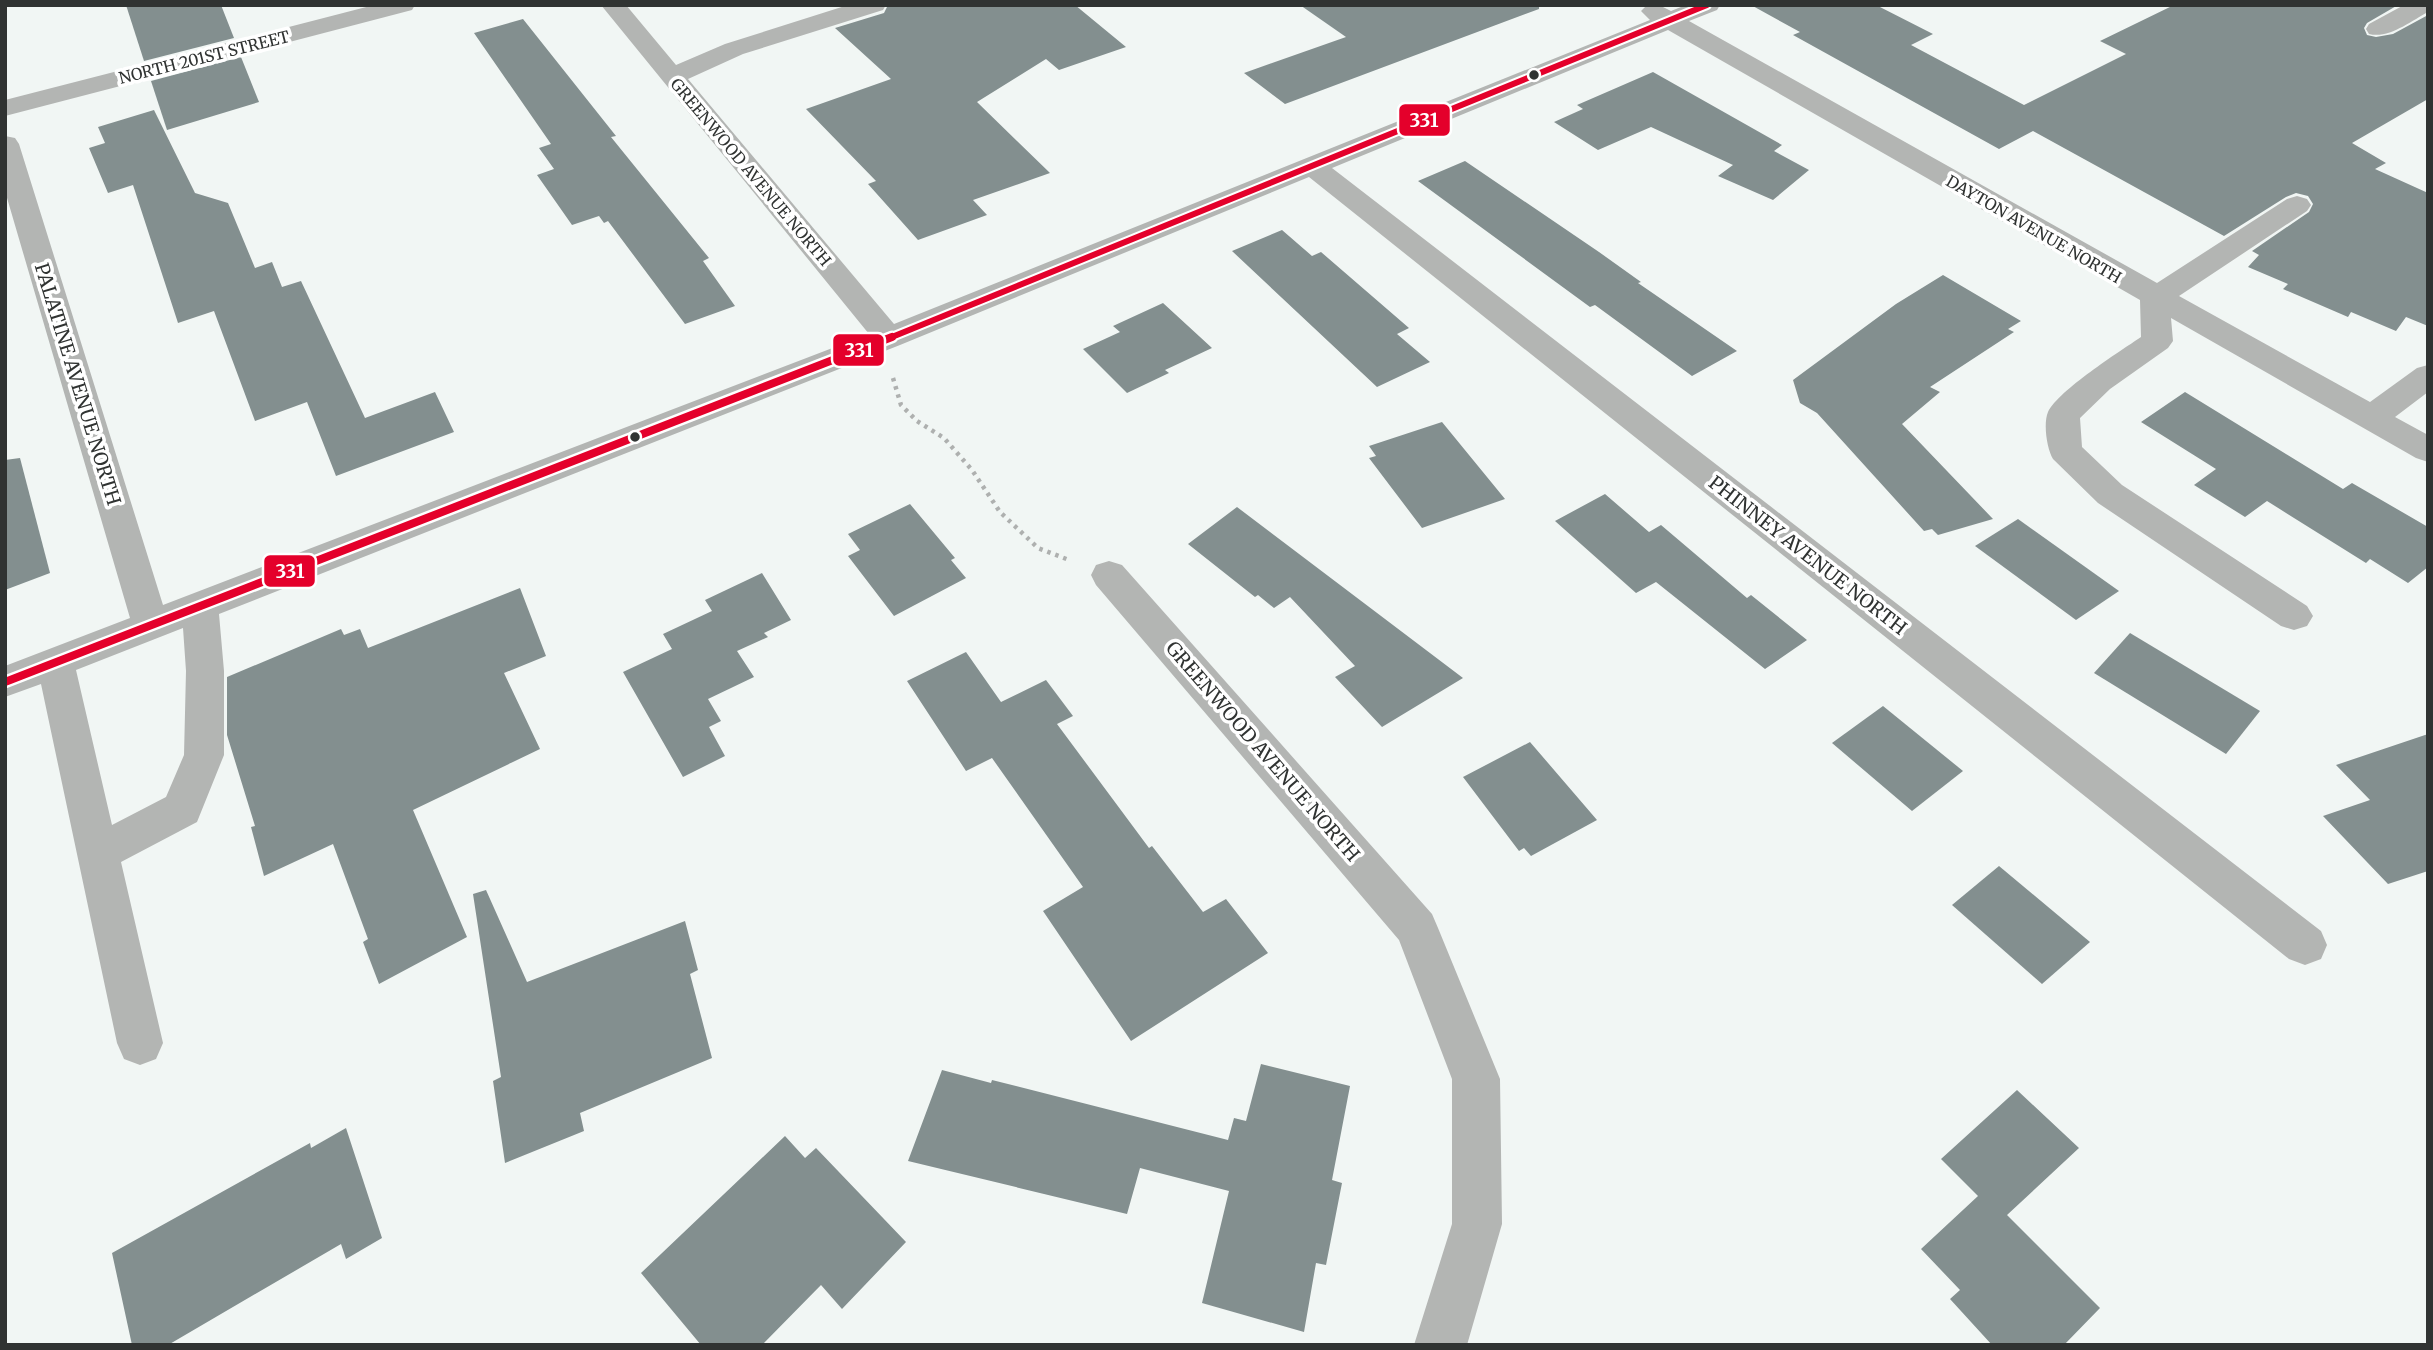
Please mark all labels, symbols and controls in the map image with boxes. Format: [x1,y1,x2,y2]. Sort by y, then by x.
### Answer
street label: NORTH 201ST STREET [117,26,291,88]
unlabelled marker [1527,68,1541,82]
street label: GREENWOOD AVENUE NORTH [667,74,836,270]
line badge: 331 [1398,103,1451,137]
text: 331 [1409,108,1439,132]
street label: DAYTON AVENUE NORTH [1943,171,2125,288]
street label: PALATINE AVENUE NORTH [30,260,126,508]
line badge: 331 [832,333,885,367]
text: 331 [844,338,874,362]
unlabelled marker [628,430,642,444]
street label: PHINNEY AVENUE NORTH [1704,470,1912,640]
line badge: 331 [263,554,316,588]
text: 331 [275,559,305,583]
street label: GREENWOOD AVENUE NORTH [1161,636,1365,866]

